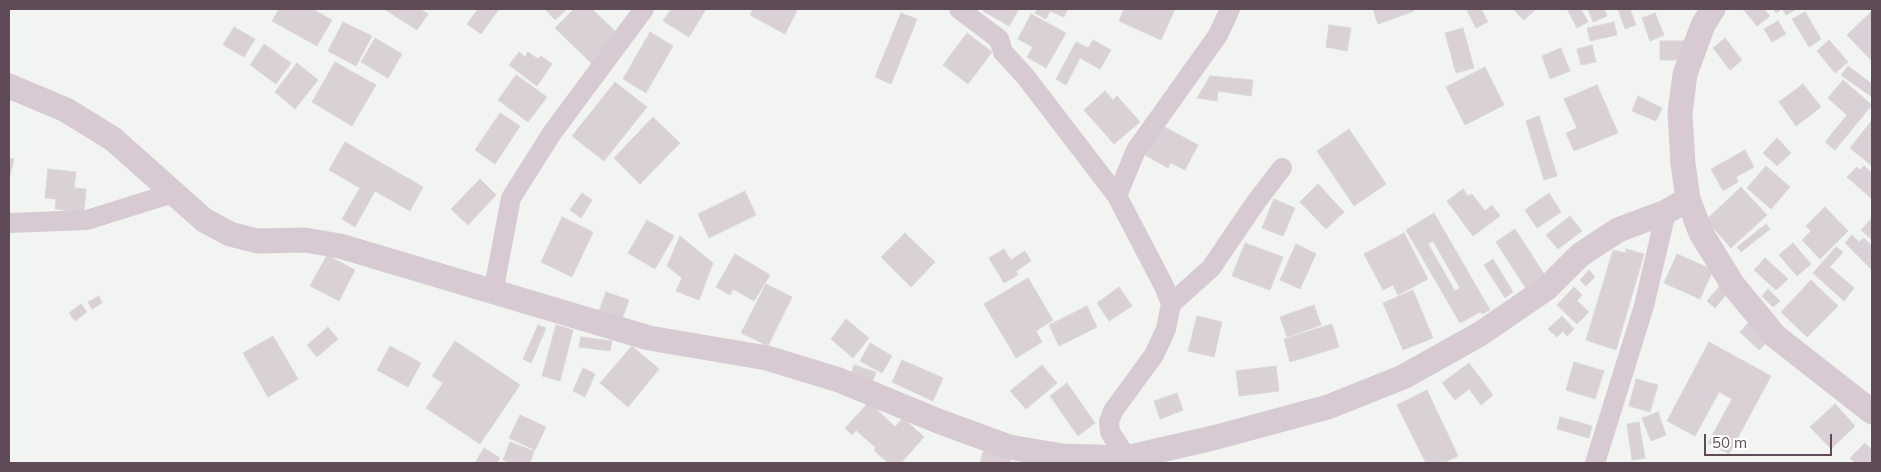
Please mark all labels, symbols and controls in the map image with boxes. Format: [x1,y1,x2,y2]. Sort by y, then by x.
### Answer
scale bar [1706,424,1834,456]
text: 50 m [1712,433,1747,452]

